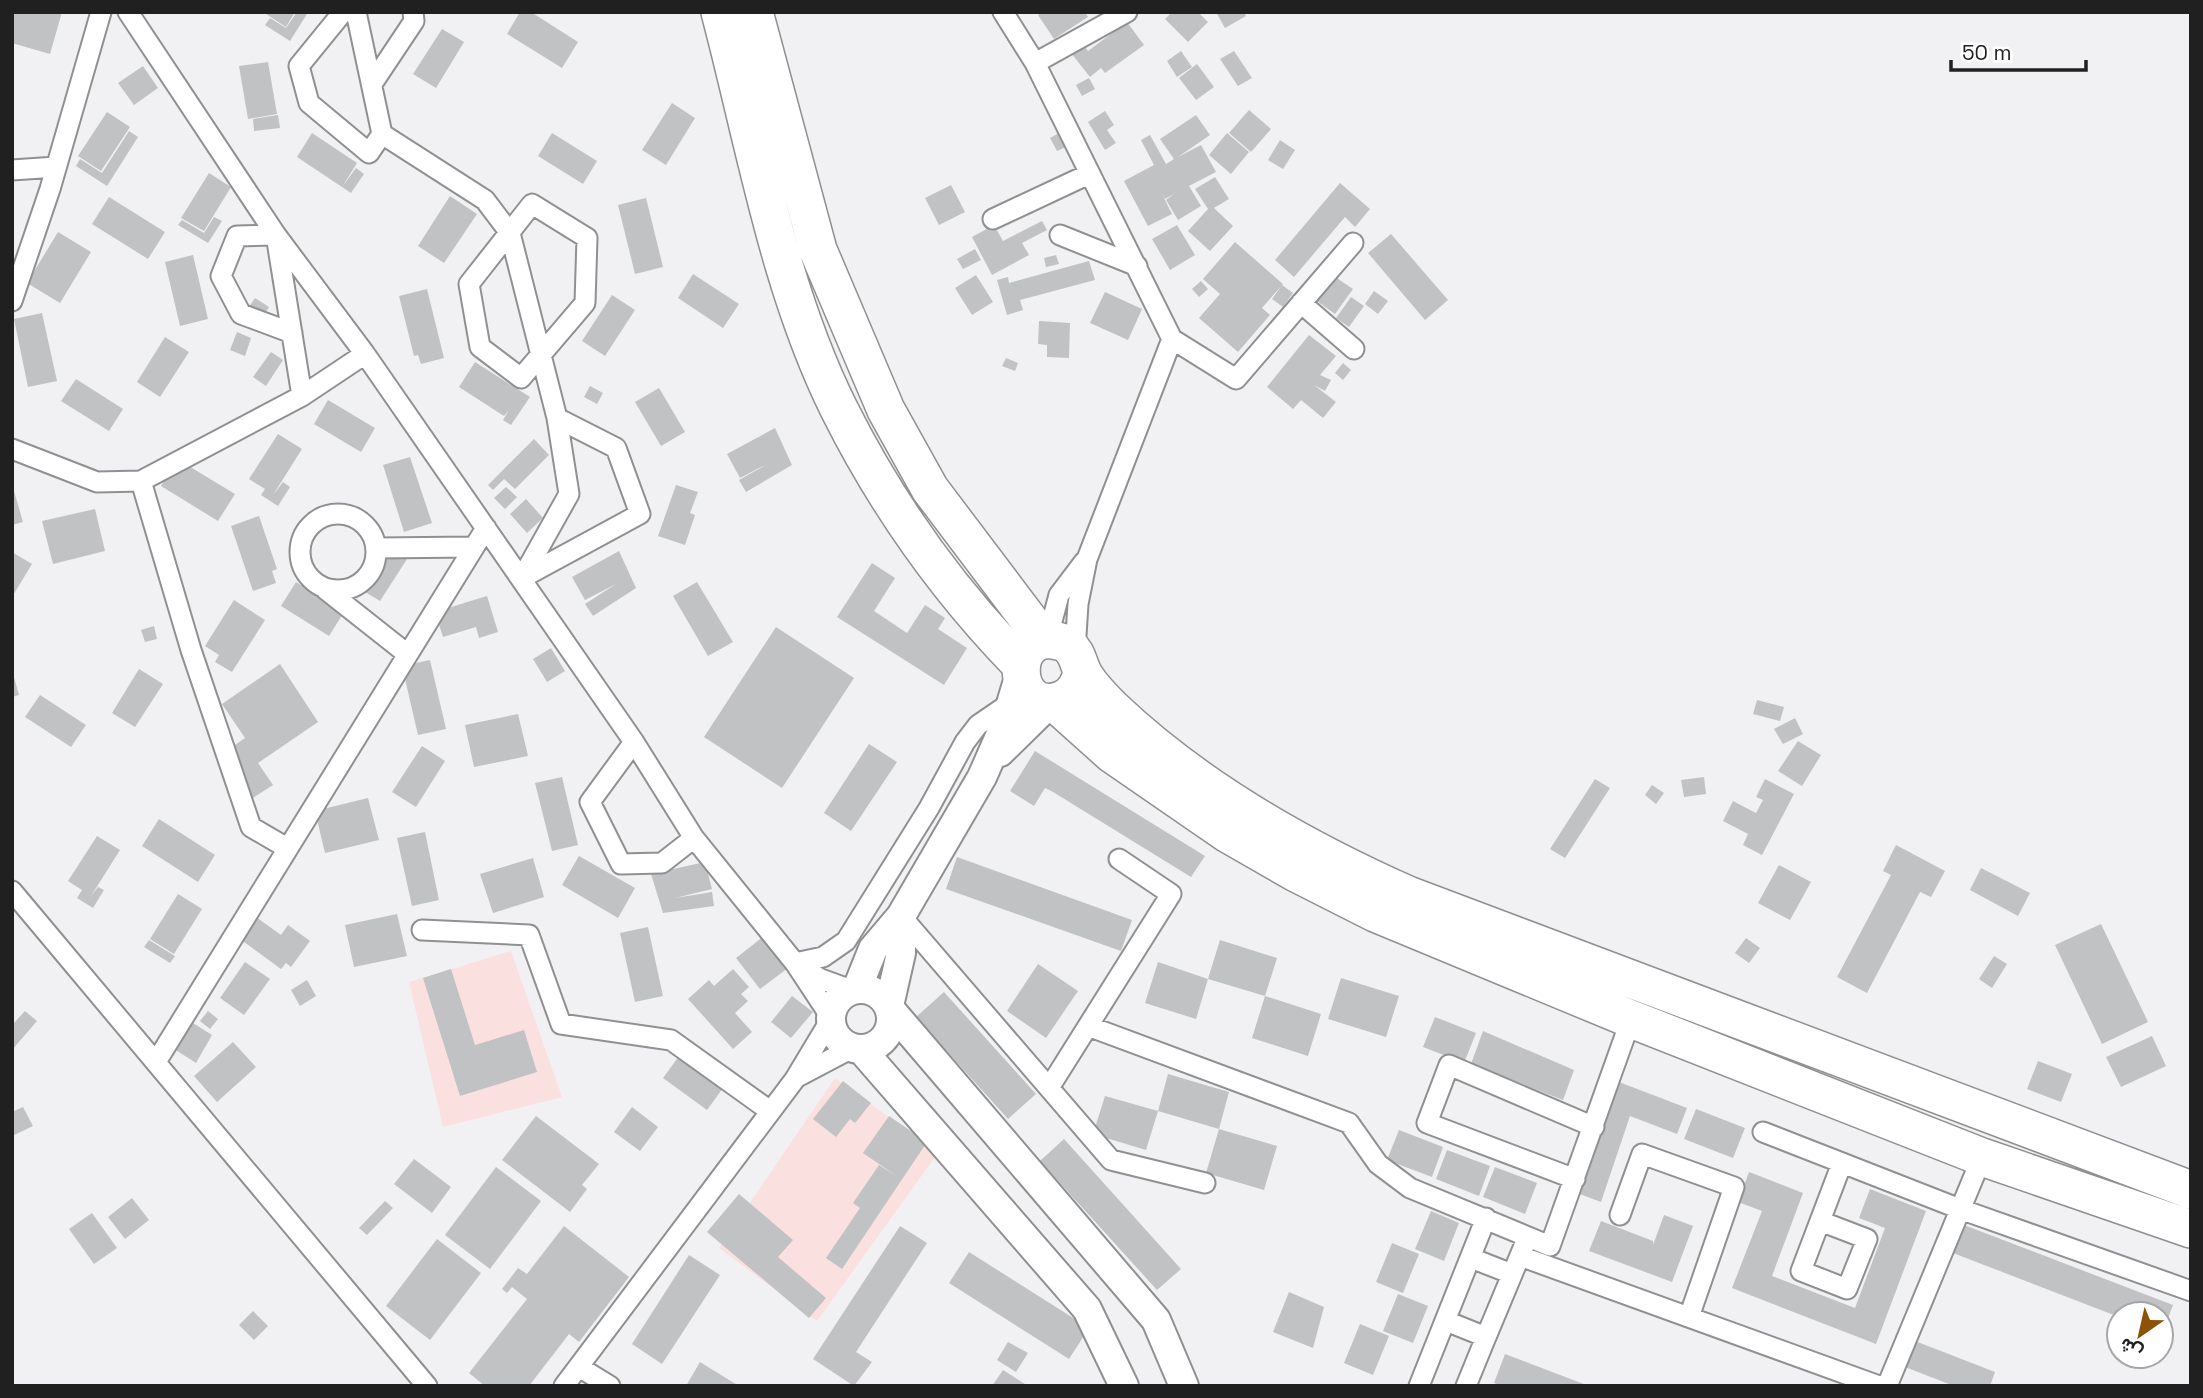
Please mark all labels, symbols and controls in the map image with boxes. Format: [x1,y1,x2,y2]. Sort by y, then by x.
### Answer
scale bar [1951,28,2086,72]
text: 50 m [1962,39,2012,66]
north arrow [2105,1300,2175,1370]
text: ش [2114,1332,2147,1365]

